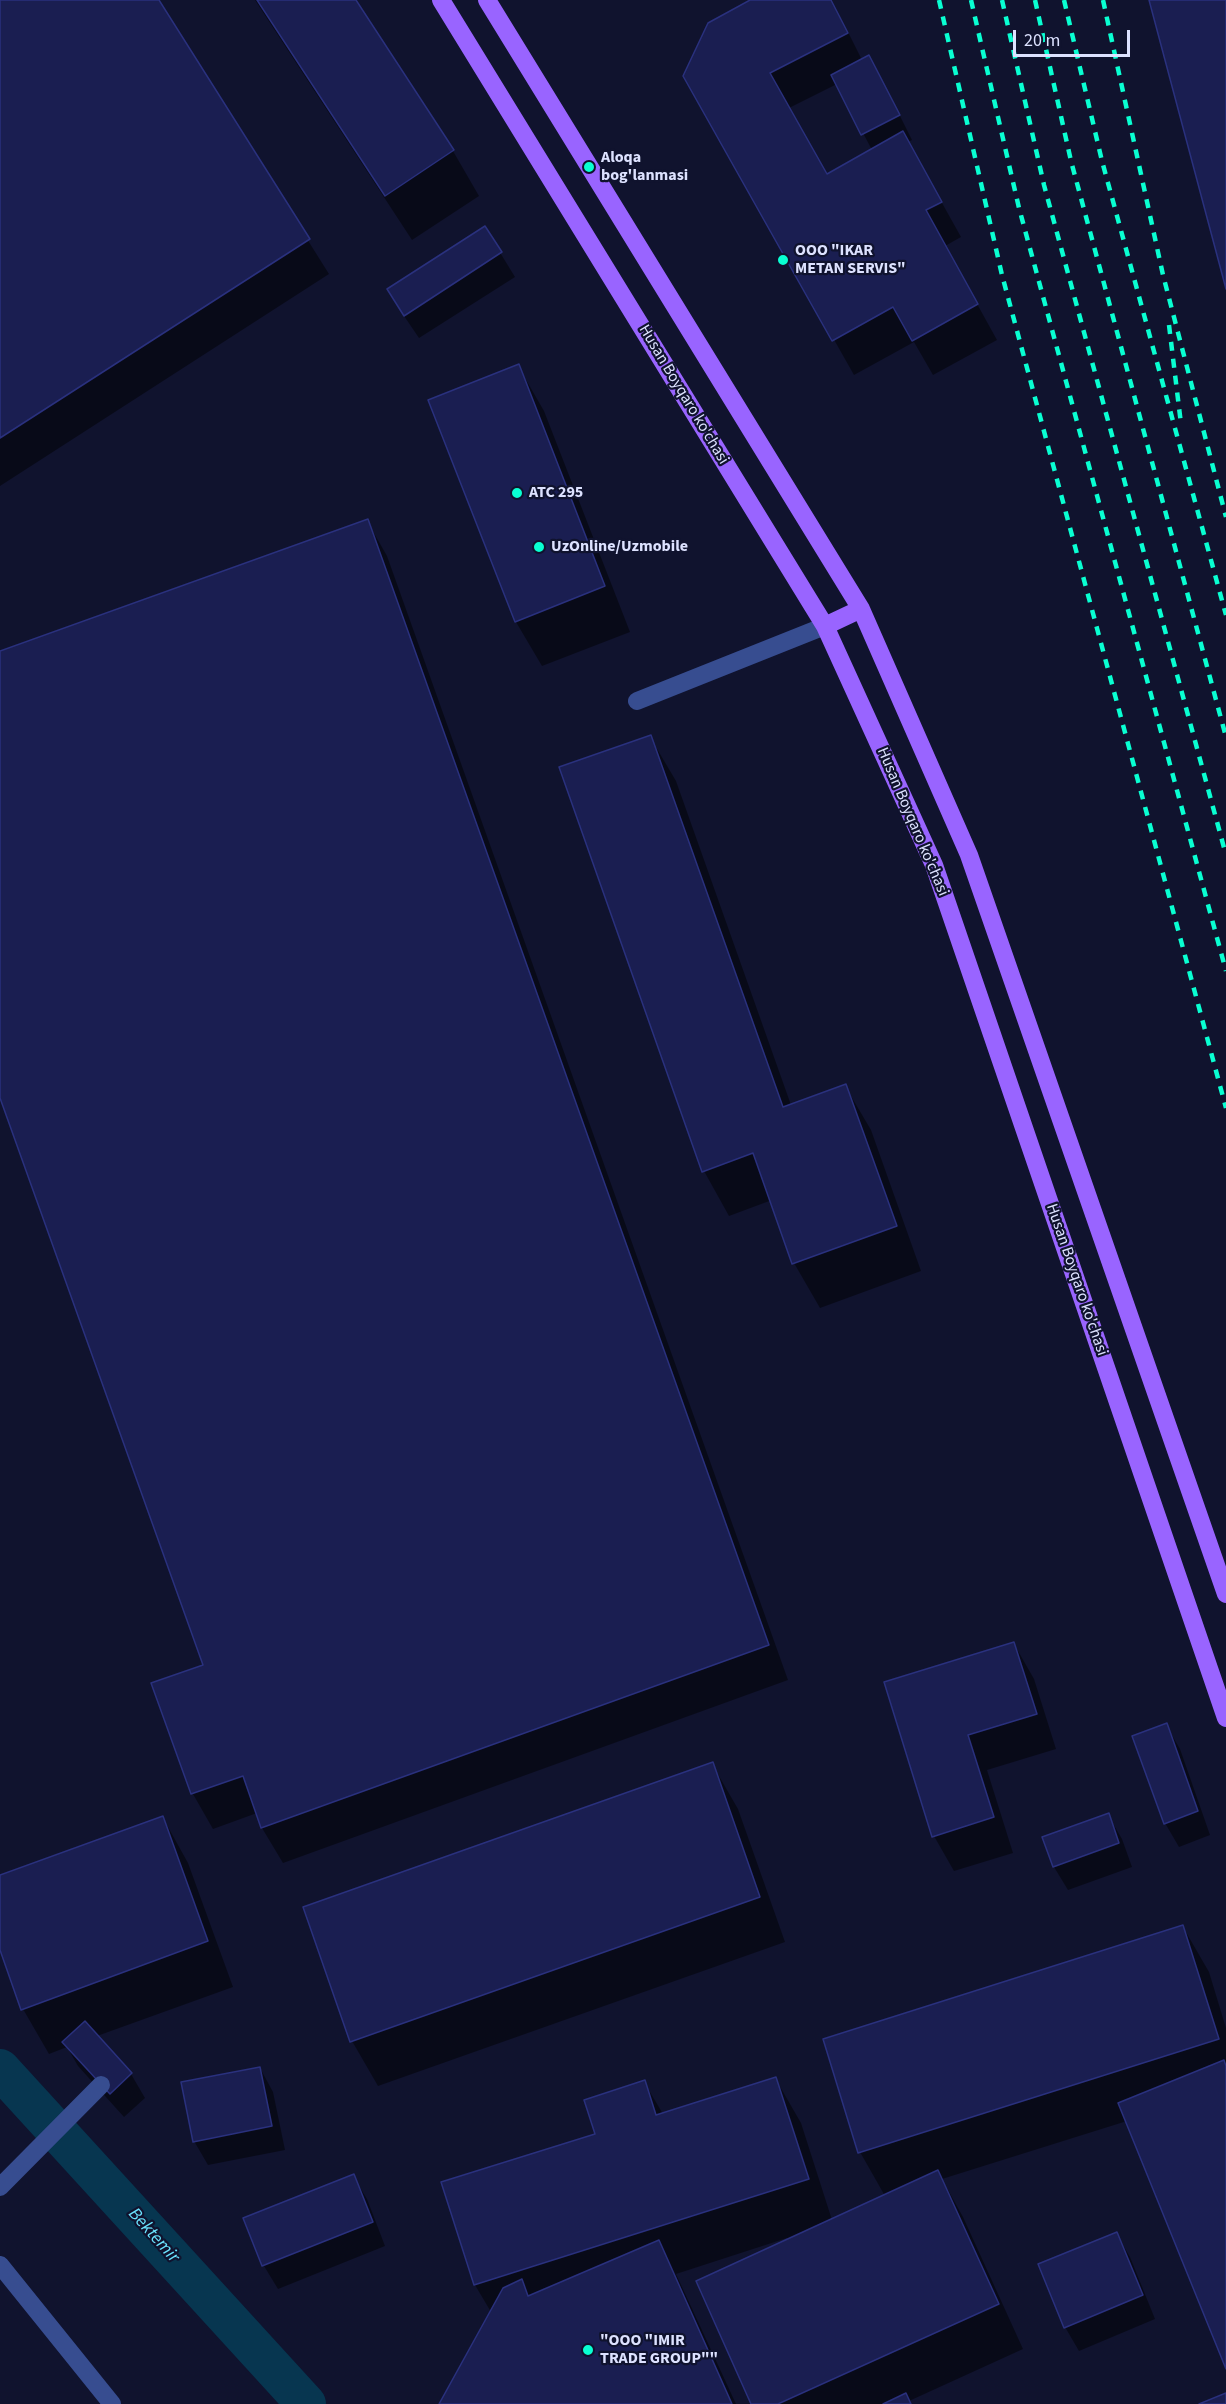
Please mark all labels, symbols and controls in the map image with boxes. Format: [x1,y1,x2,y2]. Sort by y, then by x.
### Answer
scale bar [1016,18,1133,56]
text: 20 m [1024,28,1060,53]
place label: Aloqa bog'lanmasi [601,148,688,186]
marker: Aloqa bog'lanmasi [582,160,596,174]
place label: OOO "IKAR METAN SERVIS" [795,241,906,279]
marker: OOO "IKAR METAN SERVIS" [776,253,790,267]
street label: Husan Boyqaro ko'chasi [634,322,732,468]
place label: ATC 295 [529,483,583,503]
marker: ATC 295 [510,486,524,500]
place label: UzOnline/Uzmobile [551,537,688,557]
marker: UzOnline/Uzmobile [532,540,546,554]
street label: Husan Boyqaro ko'chasi [872,745,952,899]
street label: Husan Boyqaro ko'chasi [1041,1201,1111,1359]
water label: Bektemir [123,2204,183,2268]
place label: "ООО "IMIR TRADE GROUP"" [600,2331,718,2369]
marker: "ООО "IMIR TRADE GROUP"" [581,2343,595,2357]

